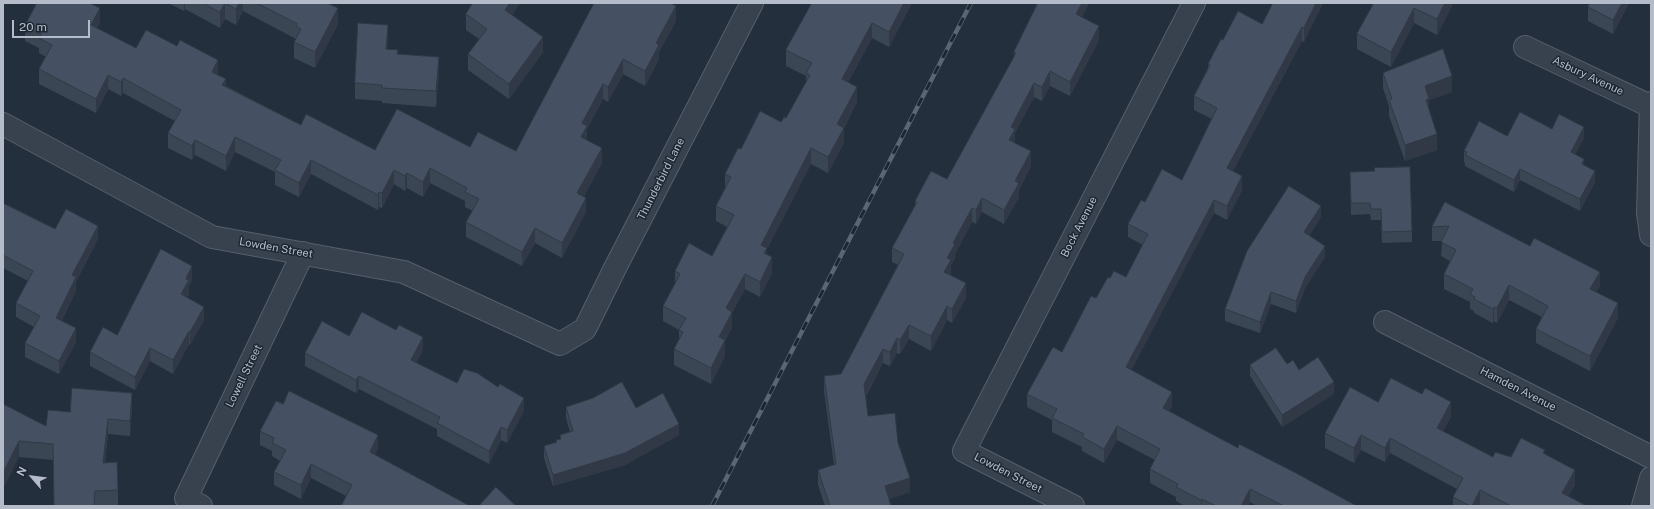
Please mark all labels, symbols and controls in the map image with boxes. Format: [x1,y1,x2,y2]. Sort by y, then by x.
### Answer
scale bar [14,12,92,38]
text: 20 m [19,20,47,34]
street label: Asbury Avenue [1550,54,1626,98]
street label: Thunderbird Lane [635,136,687,222]
street label: Bock Avenue [1058,195,1100,259]
street label: Lowden Street [238,235,314,261]
street label: Lowell Street [223,342,265,410]
street label: Hamden Avenue [1478,364,1558,414]
street label: Lowden Street [972,450,1044,496]
north arrow [12,457,52,497]
text: N [14,465,29,478]

